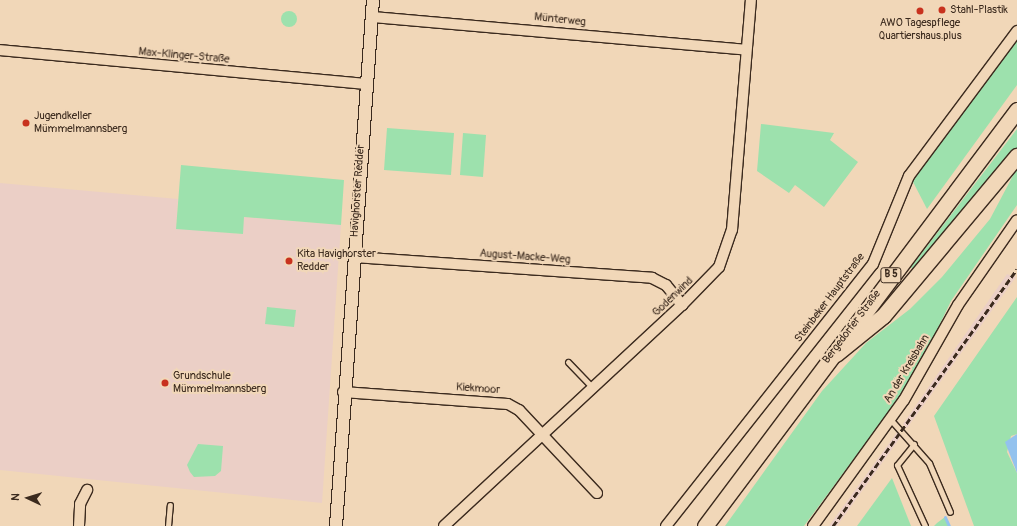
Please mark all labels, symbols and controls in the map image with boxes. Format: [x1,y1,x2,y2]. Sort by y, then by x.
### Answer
place label: Stahl-Plastik [950,3,1008,17]
marker: Stahl-Plastik [937,5,947,15]
marker: AWO Tagespflege Quartiershaus.plus [915,6,925,16]
street label: Münterweg [534,11,586,29]
place label: AWO Tagespflege Quartiershaus.plus [878,17,962,43]
street label: Max-Klinger-Straße [138,45,230,67]
place label: Jugendkeller Mümmelmannsberg [34,110,127,136]
marker: Jugendkeller Mümmelmannsberg [21,118,31,128]
street label: Havighorster Redder [348,144,368,238]
street label: August-Macke-Weg [479,247,571,267]
place label: Kita Havighorster Redder [297,248,376,274]
street label: Steinbeker Hauptstraße [792,251,868,345]
marker: Kita Havighorster Redder [284,256,294,266]
road number: B 5 [880,267,902,283]
street label: Godenwind [650,275,696,319]
street label: Bergedorfer Straße [820,288,884,366]
street label: An der Kreisbahn [881,332,933,406]
place label: Grundschule Mümmelmannsberg [173,370,266,396]
marker: Grundschule Mümmelmannsberg [160,378,170,388]
street label: Kiekmoor [456,381,500,397]
north arrow [8,478,48,518]
text: N [9,493,22,501]

